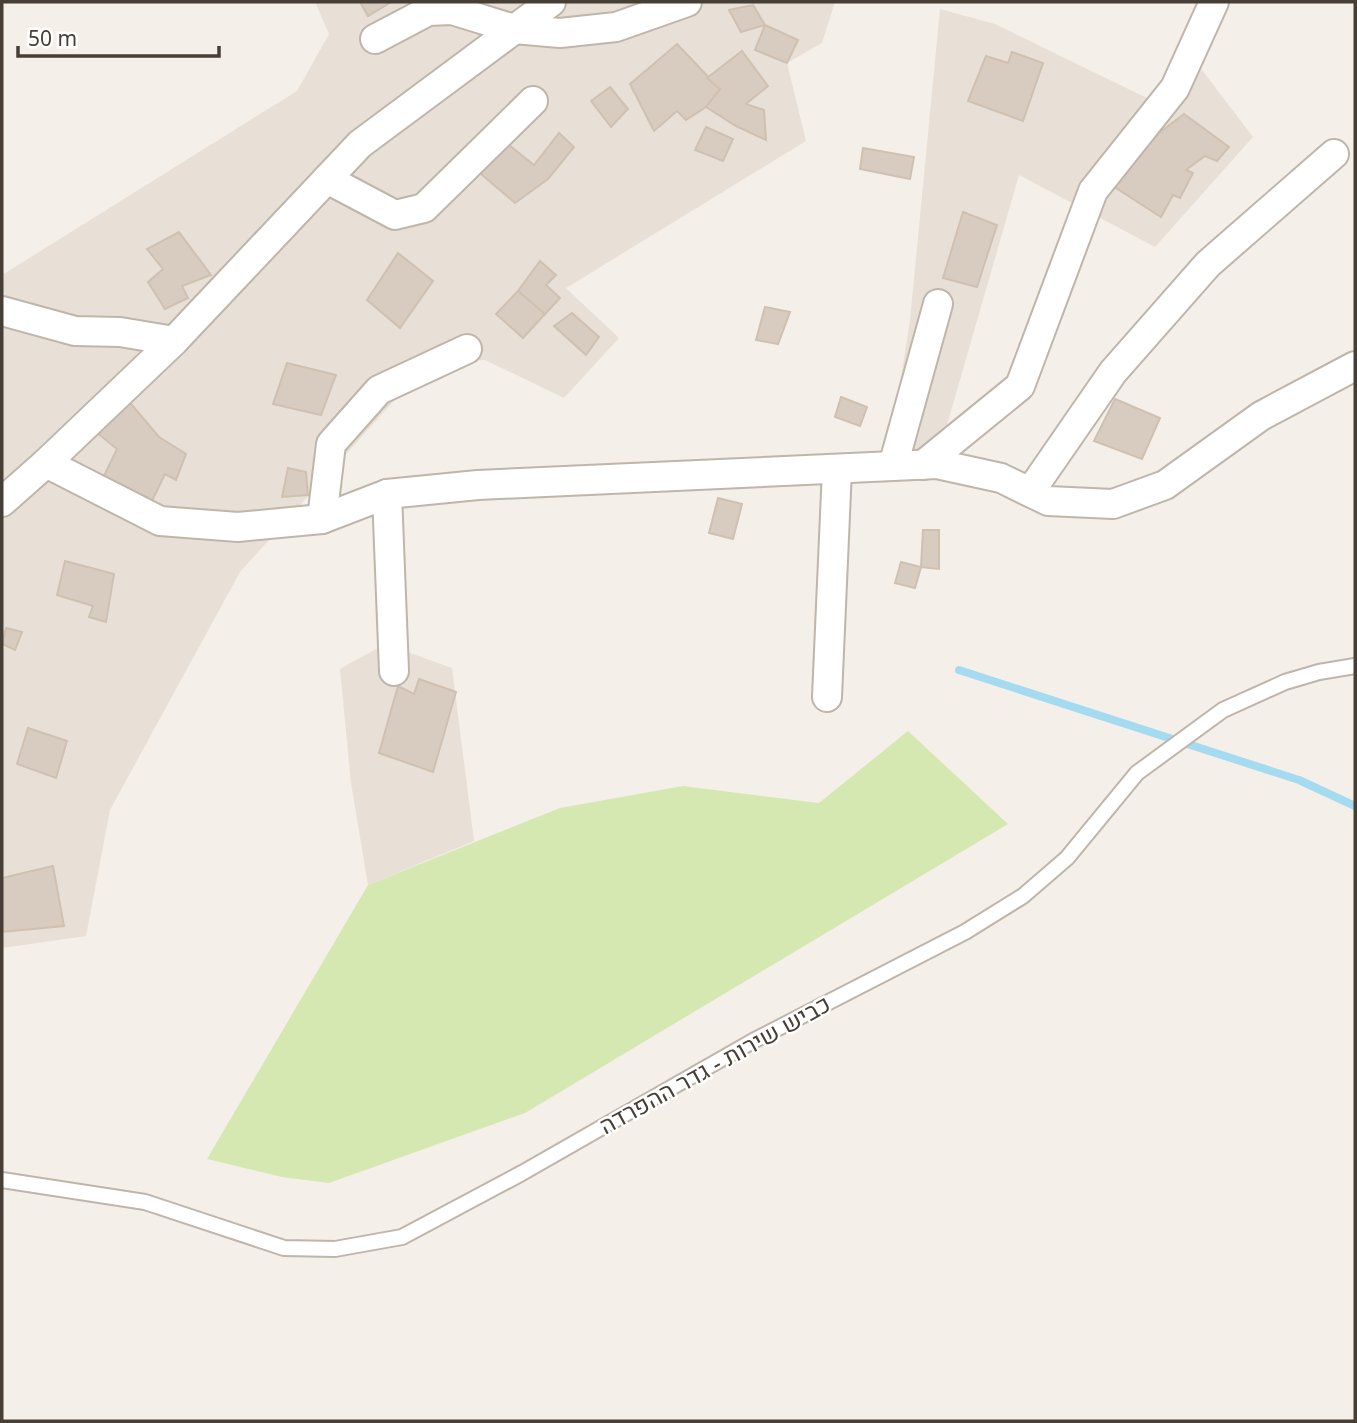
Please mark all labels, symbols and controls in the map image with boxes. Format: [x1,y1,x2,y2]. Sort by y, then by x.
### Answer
scale bar [18,14,219,58]
text: 50 m [28,24,77,52]
street label: כביש שירות - גדר ההפרדה [593,986,836,1141]

